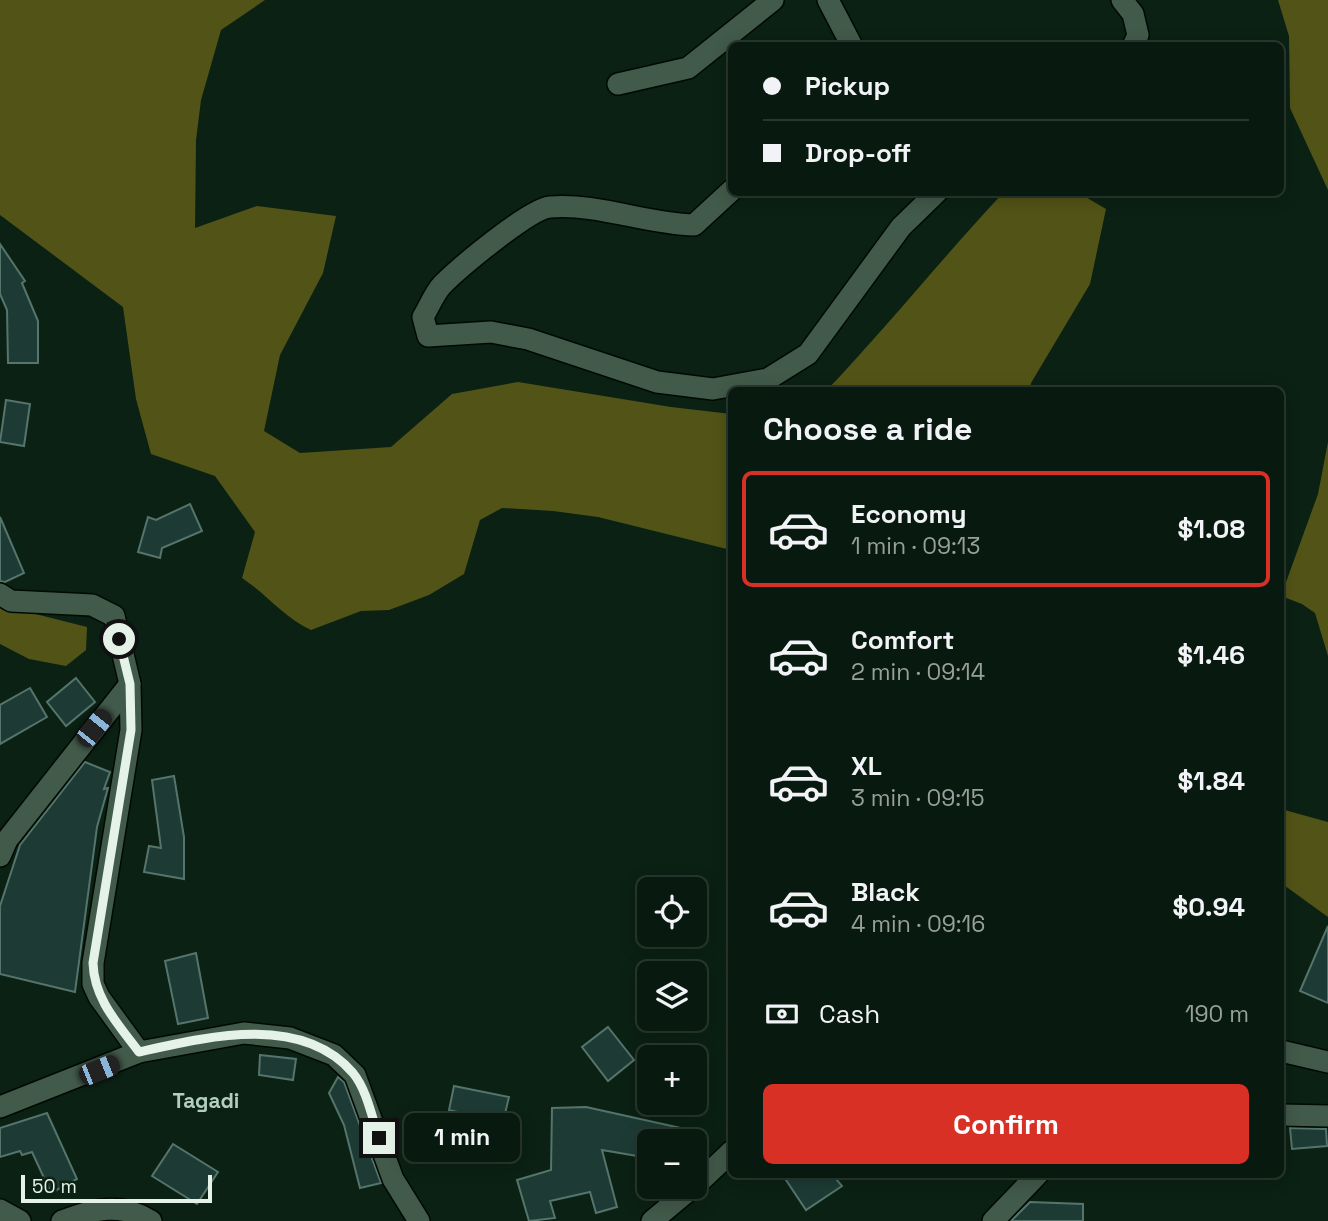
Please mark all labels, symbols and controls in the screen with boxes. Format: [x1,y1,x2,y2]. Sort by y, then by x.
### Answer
text: Pickup [805,69,890,103]
text: Drop-off [805,136,911,170]
text: Choose a ride [763,409,973,449]
text: Economy [851,497,967,531]
icon: car [767,498,830,561]
text: $1.08 [1178,512,1245,546]
text: 1 min · 09:13 [851,531,980,561]
route start [103,623,135,655]
text: Comfort [851,623,954,657]
icon: car [767,624,830,687]
text: $1.46 [1177,638,1245,672]
text: 2 min · 09:14 [851,657,985,687]
car [73,705,116,751]
text: XL [851,749,882,783]
icon: car [767,750,830,813]
text: $1.84 [1178,764,1245,798]
text: 3 min · 09:15 [851,783,984,813]
text: Black [851,875,920,909]
icon: car [767,876,830,939]
map controls [637,877,707,1199]
button: locate [637,877,707,947]
text: $0.94 [1172,890,1245,924]
text: 4 min · 09:16 [851,909,985,939]
button: layers [637,961,707,1031]
icon: cash [763,995,801,1033]
text: Cash [819,997,880,1031]
text: 190 m [1185,999,1249,1029]
button: + [637,1045,707,1115]
car [76,1052,123,1088]
button: Confirm [763,1084,1249,1164]
district label: Tagadi [173,1087,239,1114]
callout: 1 min [404,1114,519,1162]
route end [363,1122,395,1154]
text: 1 min [434,1122,490,1152]
button: − [637,1129,707,1199]
scale bar [21,1172,212,1204]
text: 50 m [32,1174,77,1199]

